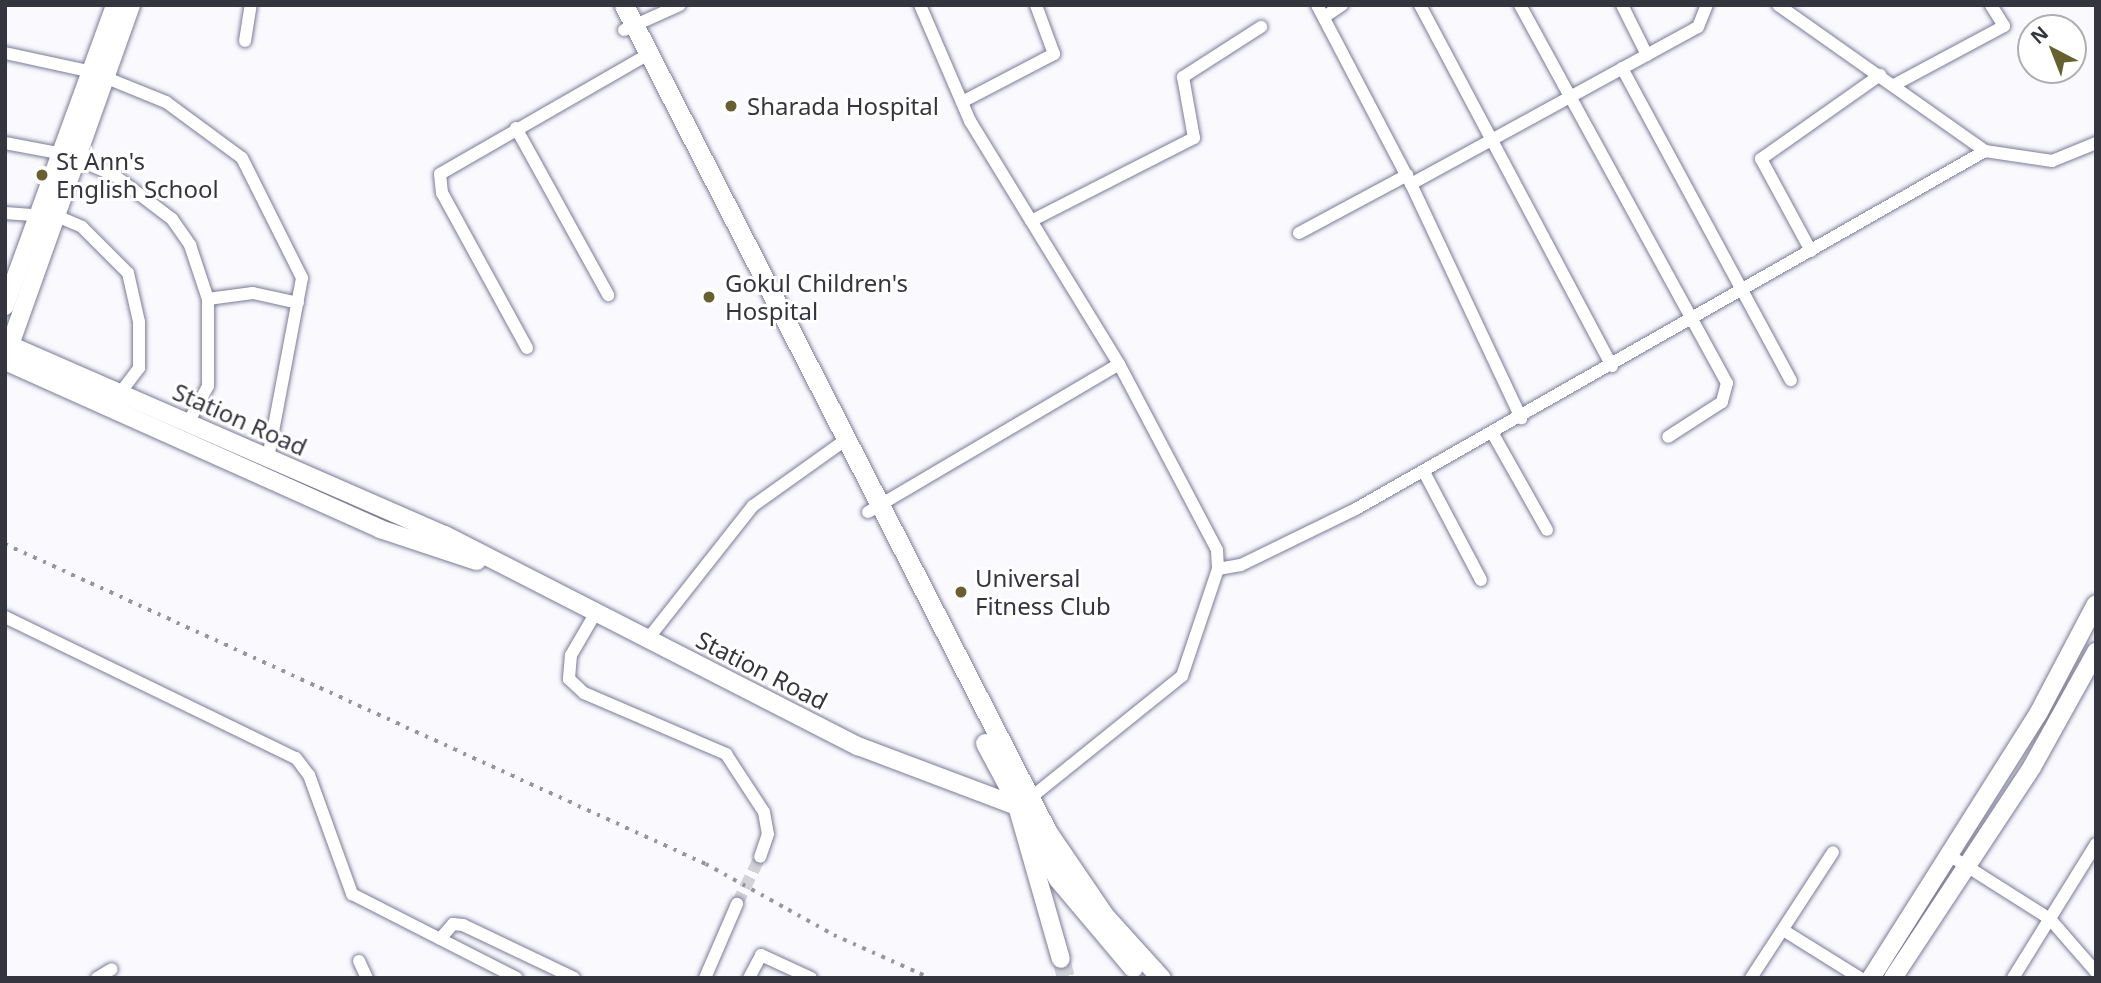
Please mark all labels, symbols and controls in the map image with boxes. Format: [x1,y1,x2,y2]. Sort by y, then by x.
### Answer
north arrow [2017,14,2087,84]
text: N [2025,20,2054,50]
place label: Sharada Hospital [747,92,939,120]
marker: Sharada Hospital [721,96,741,116]
place label: St Ann's English School [56,147,219,203]
marker: St Ann's English School [34,167,50,183]
place label: Gokul Children's Hospital [725,269,908,325]
marker: Gokul Children's Hospital [699,287,719,307]
street label: Station Road [169,377,311,461]
place label: Universal Fitness Club [975,564,1111,620]
marker: Universal Fitness Club [953,584,969,600]
street label: Station Road [692,625,832,715]

